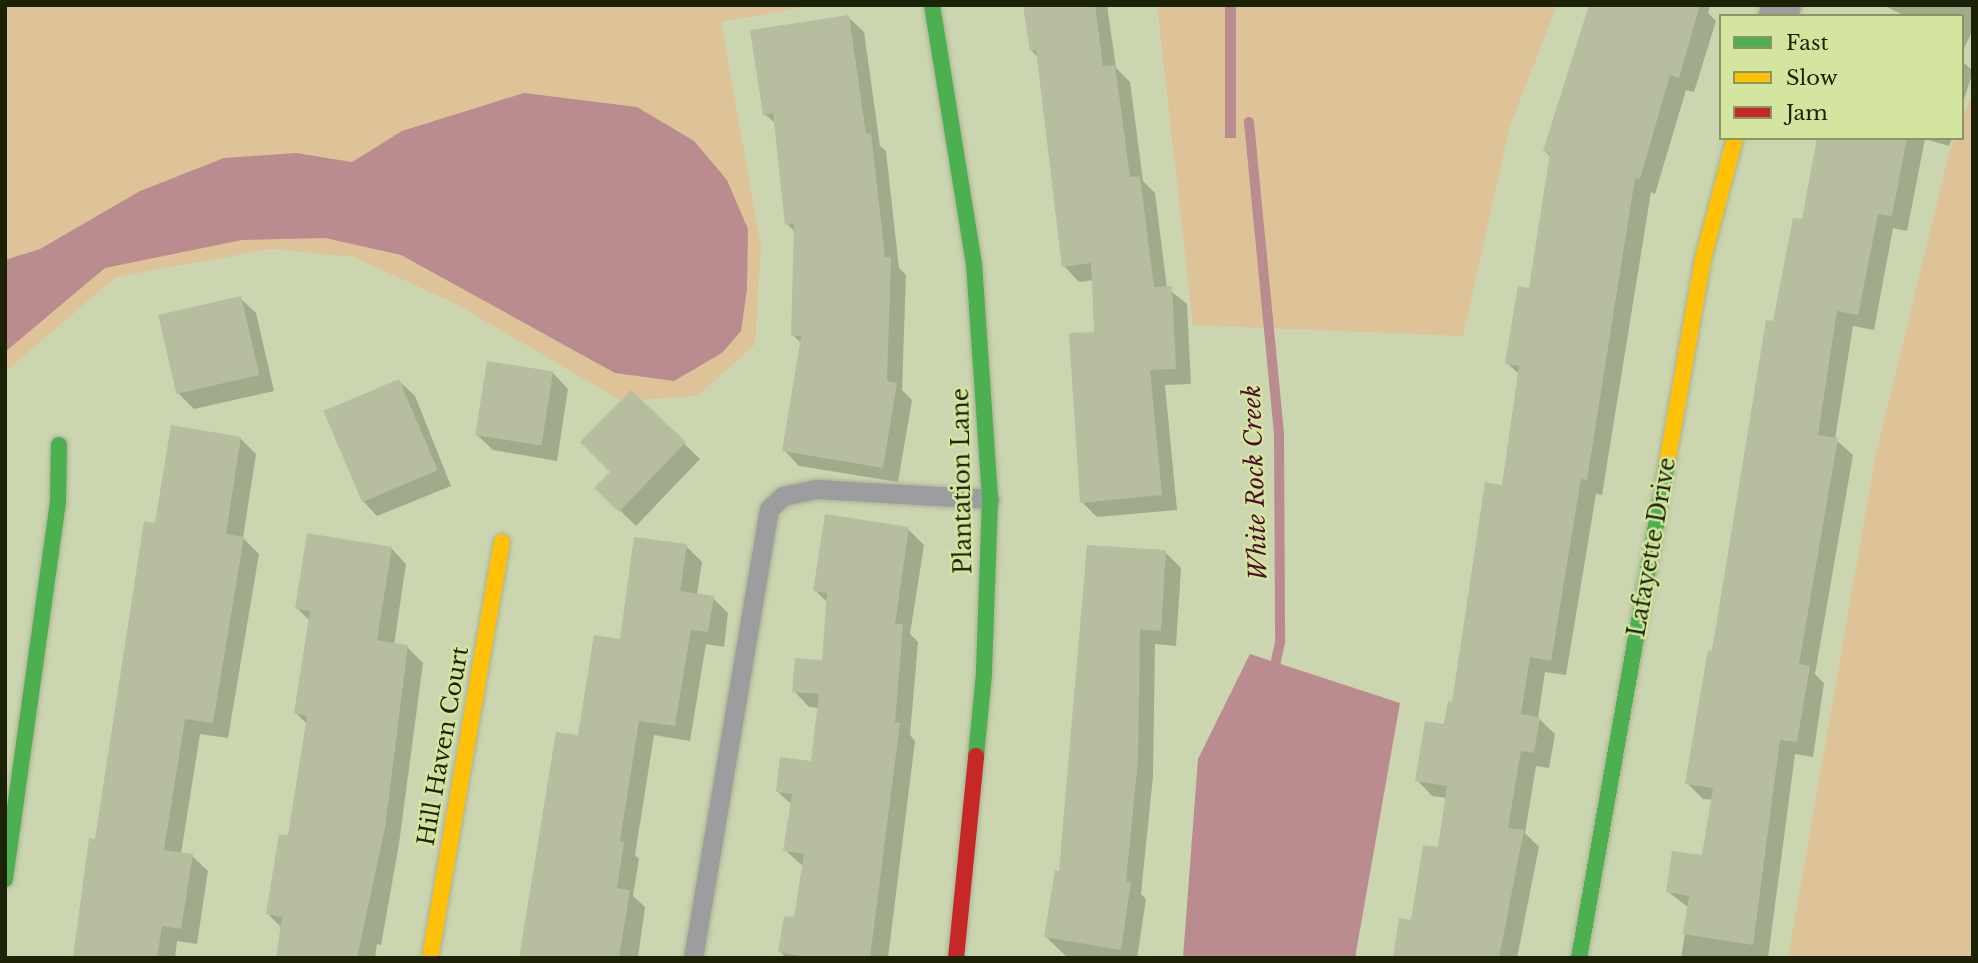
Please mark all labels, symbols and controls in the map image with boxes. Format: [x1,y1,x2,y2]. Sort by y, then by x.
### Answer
legend [1719,14,1964,140]
text: Fast [1786,30,1828,56]
text: Slow [1786,65,1838,91]
text: Jam [1786,100,1828,126]
water label: White Rock Creek [1237,385,1273,581]
street label: Plantation Lane [947,388,977,574]
street label: Lafayette Drive [1623,455,1681,639]
street label: Hill Haven Court [412,644,474,848]

